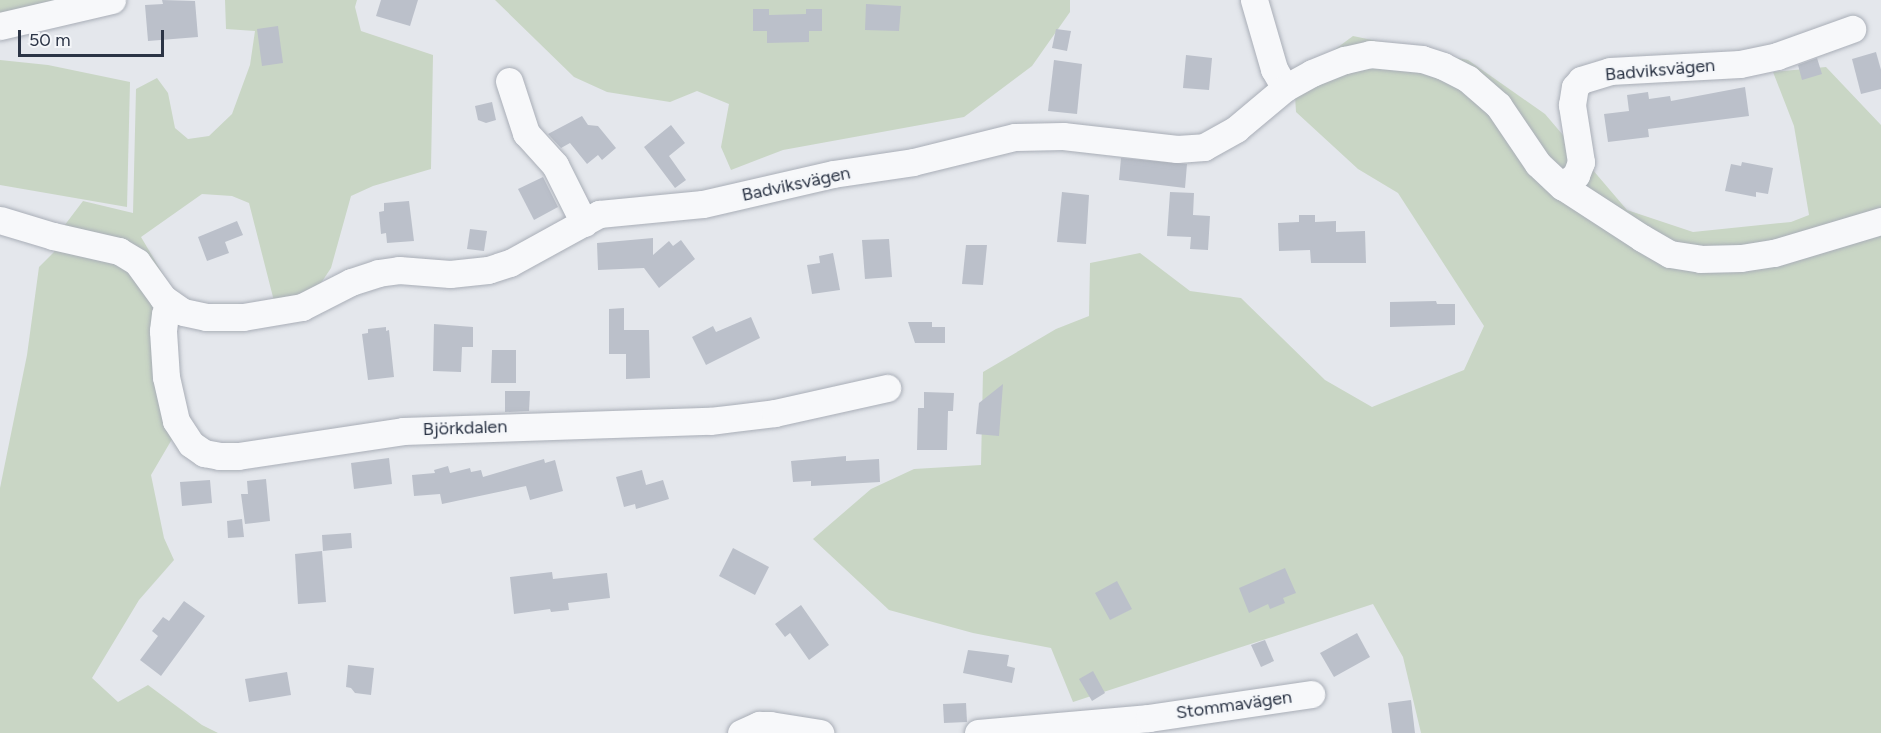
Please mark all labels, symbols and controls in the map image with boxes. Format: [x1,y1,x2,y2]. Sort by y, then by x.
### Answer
scale bar [21,18,166,56]
text: 50 m [29,29,71,51]
street label: Badviksvägen [1604,54,1716,86]
street label: Badviksvägen [740,162,852,206]
street label: Björkdalen [422,416,508,440]
street label: Stommavägen [1175,686,1293,724]

